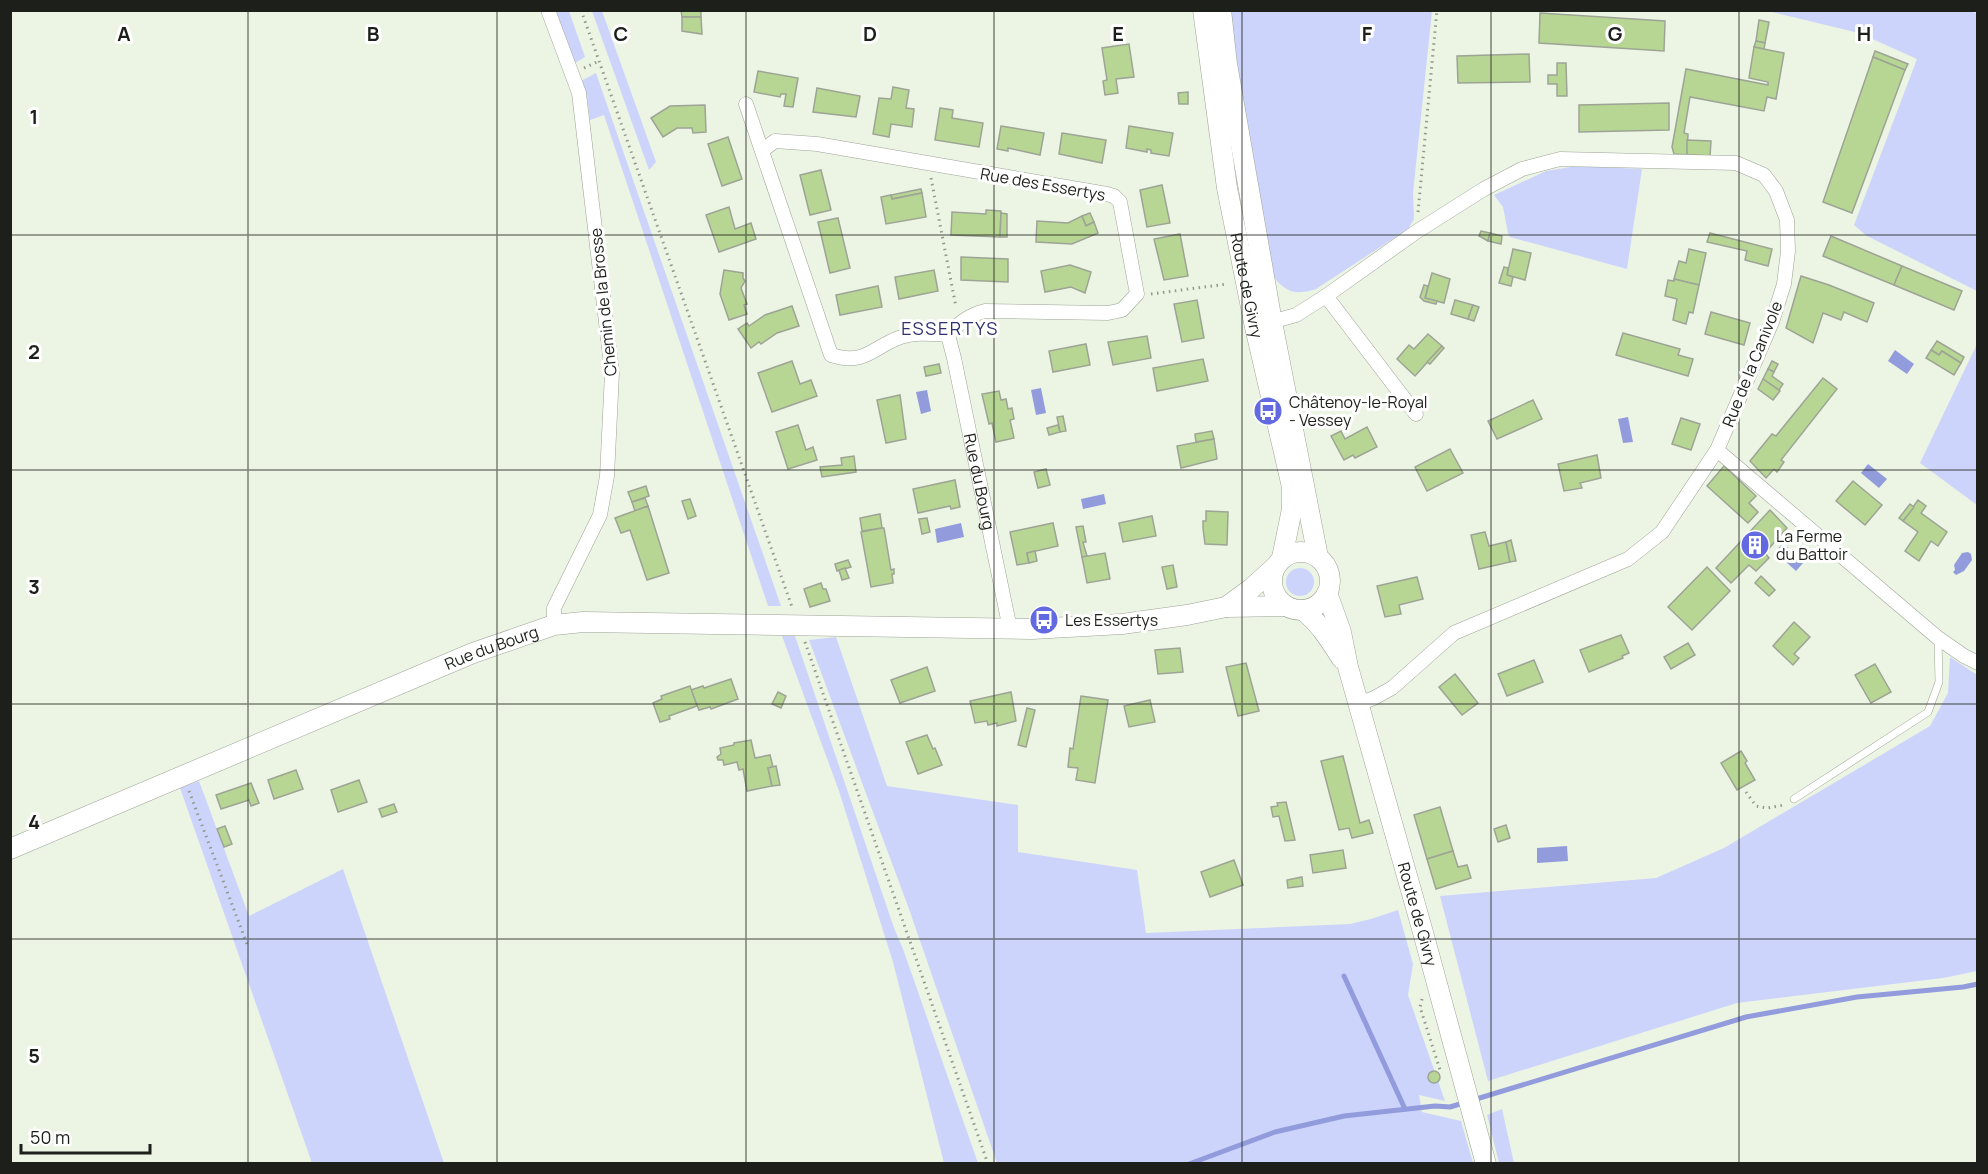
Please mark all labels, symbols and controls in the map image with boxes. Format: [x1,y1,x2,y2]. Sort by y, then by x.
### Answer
text: A [117,20,131,47]
text: B [367,20,380,47]
text: C [614,20,628,47]
text: D [863,20,877,47]
text: E [1112,20,1124,47]
text: F [1362,20,1373,47]
text: G [1608,20,1623,47]
text: H [1857,20,1871,47]
text: 1 [30,103,38,130]
street label: Rue des Essertys [979,162,1107,206]
street label: Chemin de la Brosse [584,227,622,377]
street label: Route de Givry [1225,231,1268,341]
street label: Rue de la Canivole [1717,298,1787,430]
district label: ESSERTYS [901,316,999,340]
text: 2 [28,338,40,365]
place label: Châtenoy-le-Royal - Vessey [1289,391,1428,431]
bus stop icon: Châtenoy-le-Royal - Vessey [1252,395,1284,427]
street label: Rue du Bourg [959,431,1000,532]
place label: La Ferme du Battoir [1776,525,1848,565]
building icon: La Ferme du Battoir [1739,529,1771,561]
text: 3 [28,573,40,600]
bus stop icon: Les Essertys [1028,604,1060,636]
place label: Les Essertys [1065,609,1158,631]
street label: Rue du Bourg [441,620,541,675]
text: 4 [28,808,40,835]
street label: Route de Givry [1393,860,1443,969]
text: 5 [28,1042,40,1069]
scale bar [21,1117,150,1155]
text: 50 m [30,1125,70,1149]

